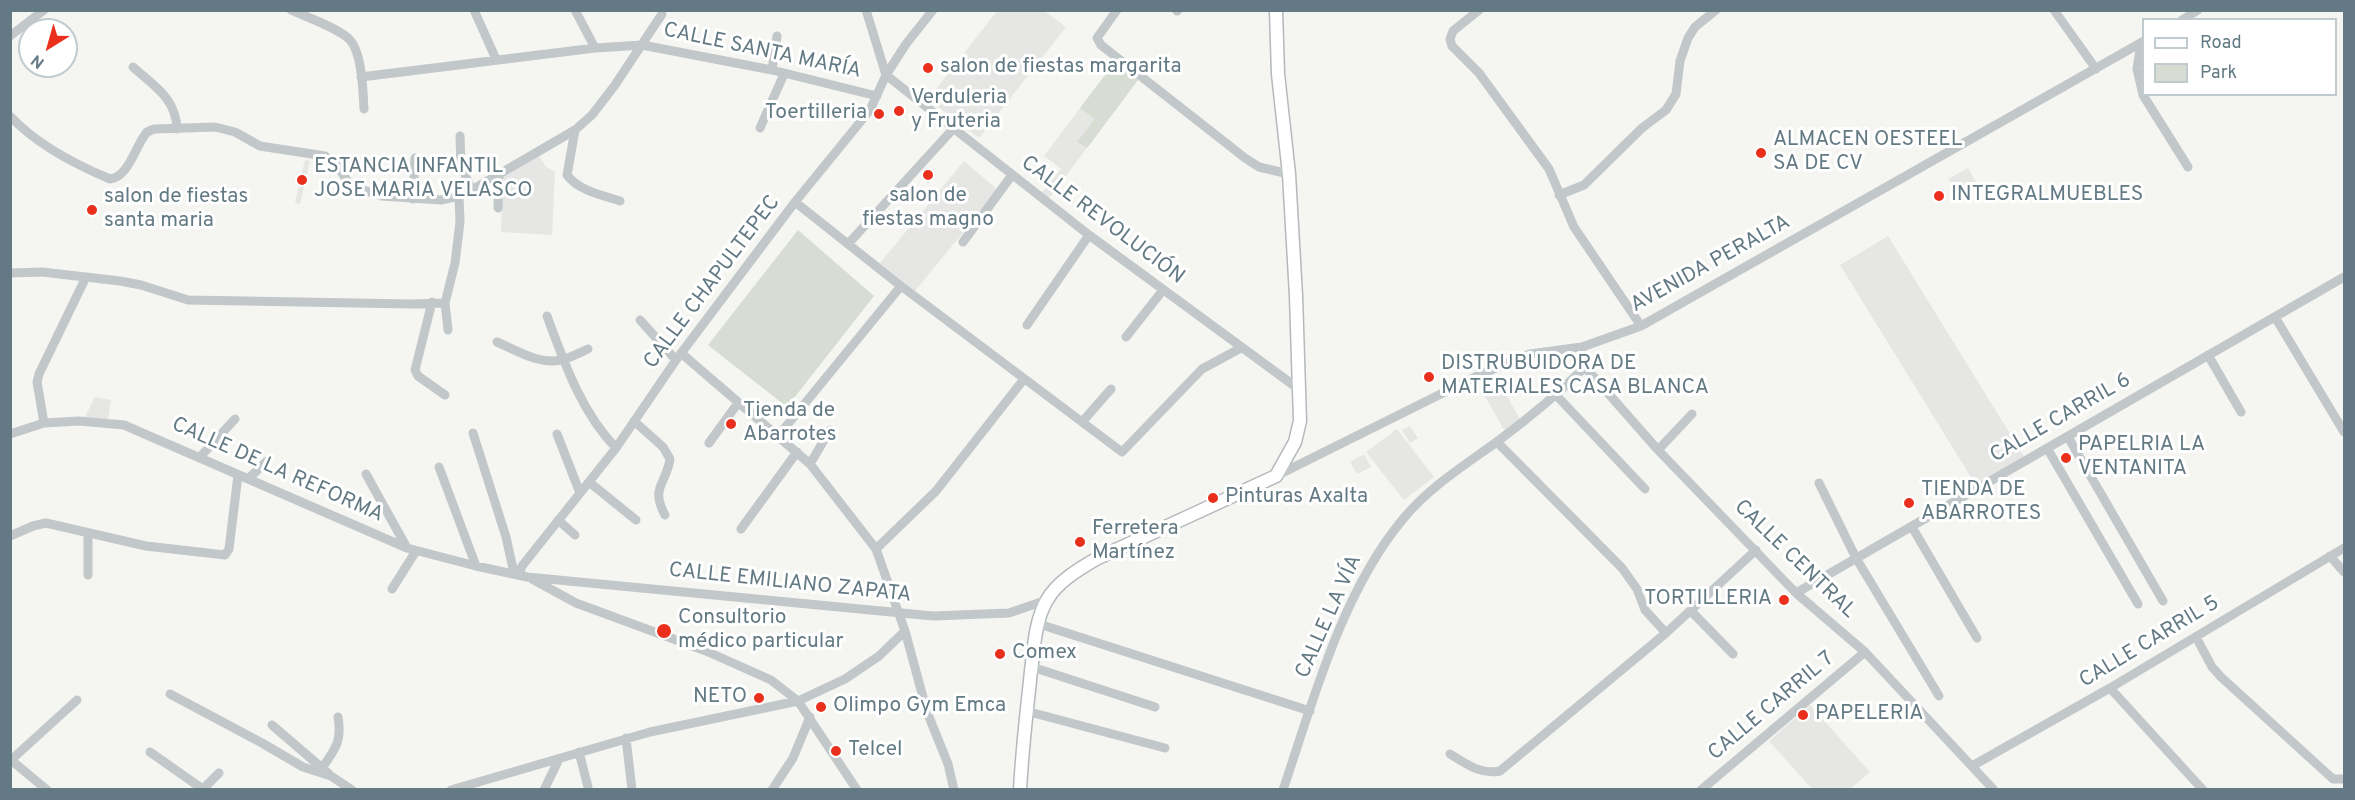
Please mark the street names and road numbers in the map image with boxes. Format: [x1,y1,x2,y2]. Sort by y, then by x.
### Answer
street label: CALLE SANTA MARÍA [661,19,863,85]
street label: CALLE REVOLUCIÓN [1015,151,1189,291]
street label: CALLE CHAPULTEPEC [640,191,786,375]
street label: AVENIDA PERALTA [1627,211,1795,319]
street label: CALLE CARRIL 6 [1986,369,2136,469]
street label: CALLE DE LA REFORMA [167,413,387,529]
street label: CALLE CENTRAL [1728,495,1860,625]
street label: CALLE LA VÍA [1292,551,1368,683]
street label: CALLE EMILIANO ZAPATA [667,559,913,609]
street label: CALLE CARRIL 5 [2076,591,2224,695]
street label: CALLE CARRIL 7 [1704,647,1840,767]

